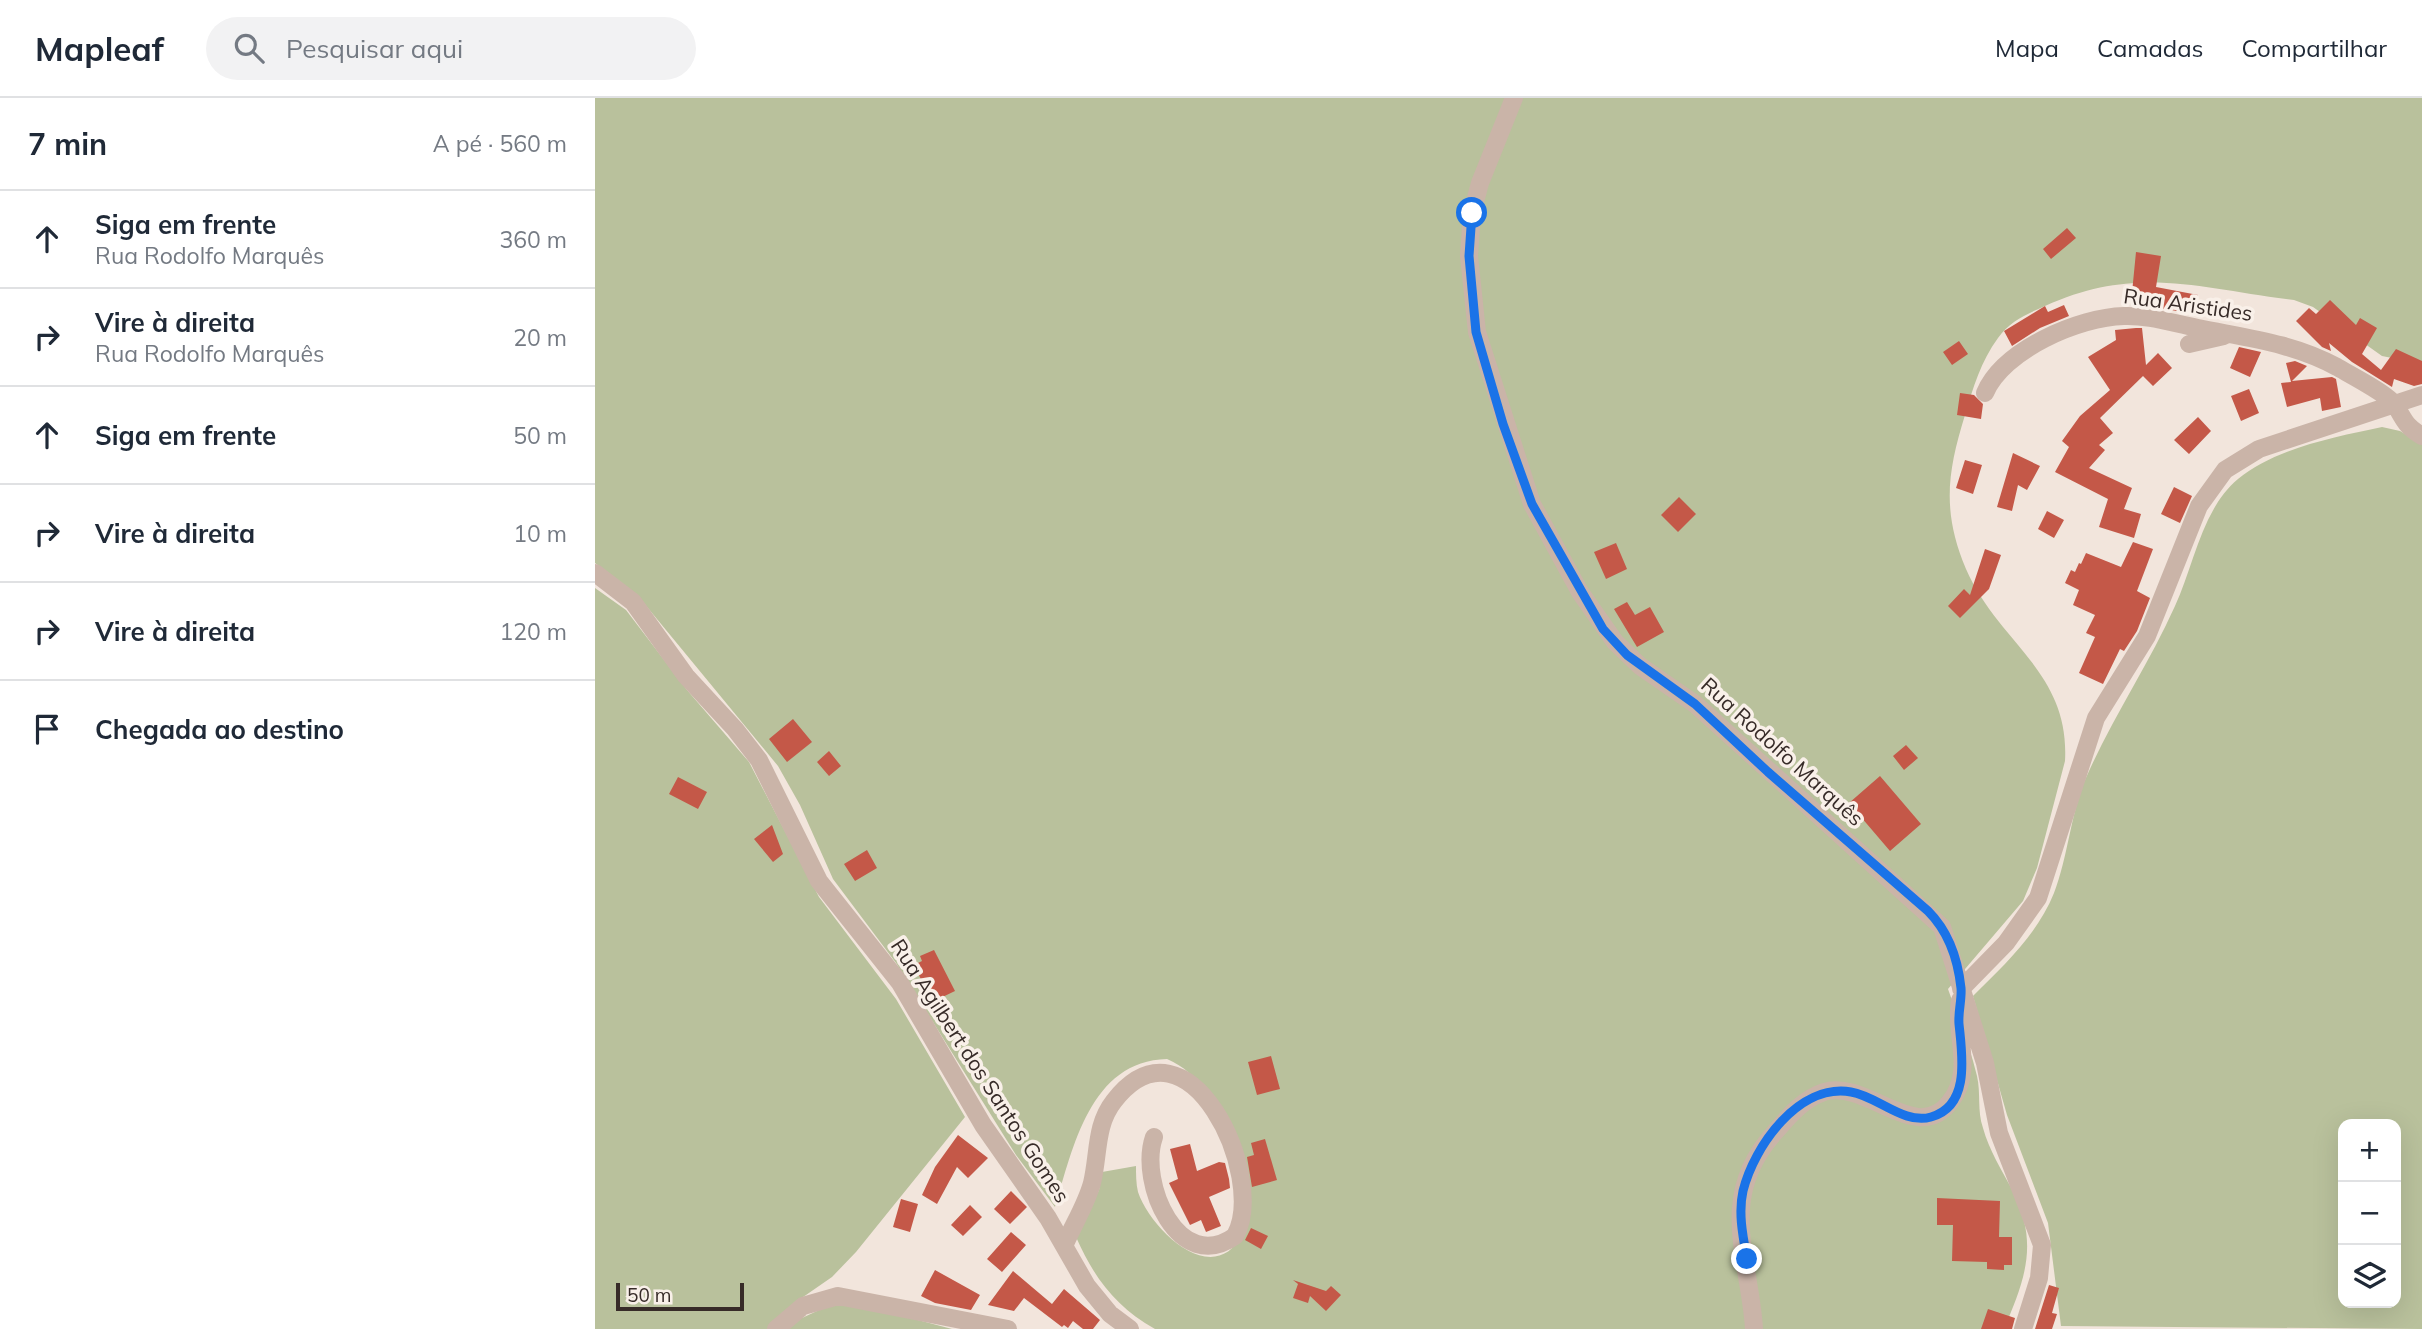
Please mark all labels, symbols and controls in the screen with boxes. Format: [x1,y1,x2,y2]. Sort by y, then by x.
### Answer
search box [206,17,696,80]
text: Mapleaf [35,28,164,69]
icon: search [230,29,268,67]
text: Pesquisar aqui [286,32,463,65]
text: Mapa [1995,33,2059,63]
text: Camadas [2097,33,2204,63]
text: Compartilhar [2242,33,2387,63]
text: 7 min [28,125,107,163]
text: A pé · 560 m [433,129,567,158]
route start [1456,197,1487,228]
text: Siga em frente [95,208,276,241]
icon: ahead [28,220,66,258]
text: 360 m [499,225,567,254]
text: Rua Rodolfo Marquês [95,241,325,270]
street label: Rua Aristides [2122,282,2254,326]
text: Vire à direita [95,306,255,339]
icon: right [28,318,66,356]
text: 20 m [513,323,567,352]
text: Rua Rodolfo Marquês [95,339,325,368]
icon: ahead [28,416,66,454]
text: Siga em frente [95,419,276,452]
text: 50 m [513,421,567,450]
icon: right [28,514,66,552]
text: Vire à direita [95,517,255,550]
text: 10 m [513,519,567,548]
icon: right [28,612,66,650]
text: Vire à direita [95,615,255,648]
text: 120 m [499,617,567,646]
street label: Rua Rodolfo Marquês [1696,671,1869,831]
icon: arrive [28,710,66,748]
text: Chegada ao destino [95,713,344,746]
street label: Rua Agilbert dos Santos Gomes [886,934,1076,1207]
map controls [2338,1119,2401,1308]
button: + [2338,1119,2401,1182]
button: − [2338,1182,2401,1245]
route end [1731,1243,1762,1274]
button: layers [2338,1245,2401,1308]
scale bar [616,1280,744,1312]
text: 50 m [627,1283,671,1307]

